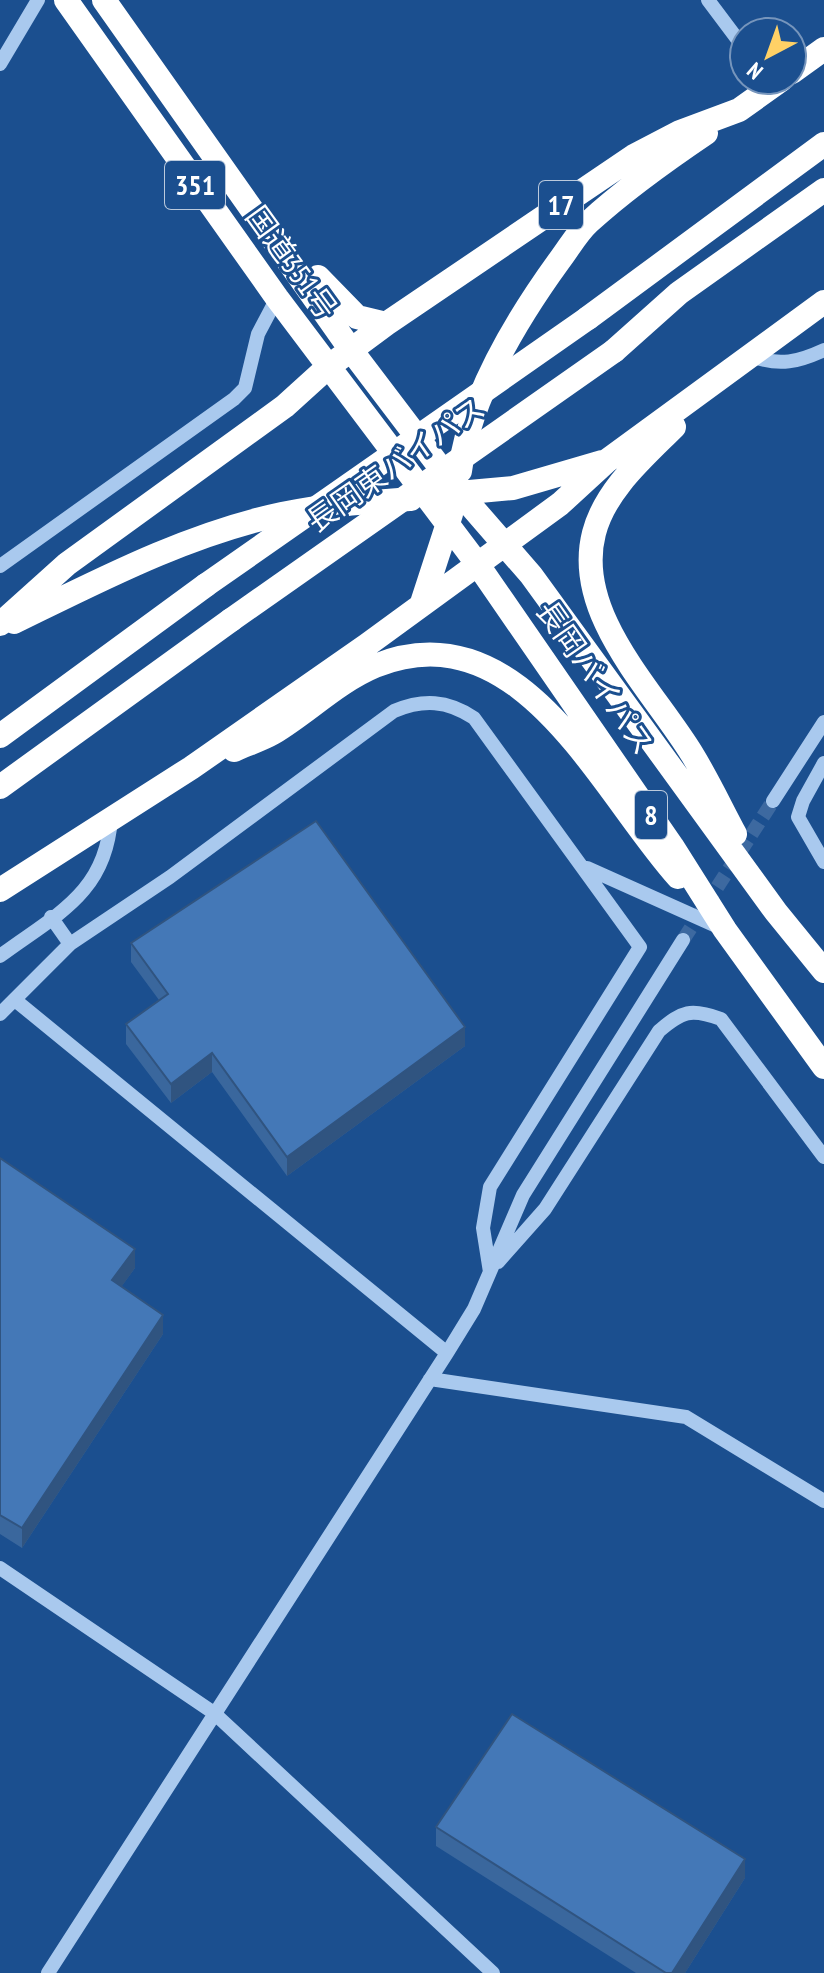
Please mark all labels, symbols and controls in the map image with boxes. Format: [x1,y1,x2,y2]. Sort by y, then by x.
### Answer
north arrow [728,16,808,96]
text: N [741,57,769,86]
road number: 351 [165,161,225,209]
road number: 17 [539,181,583,229]
street label: 国道351号 [238,198,346,326]
street label: 長岡東バイパス [298,388,492,540]
street label: 長岡バイパス [529,592,664,762]
road number: 8 [635,791,667,839]

